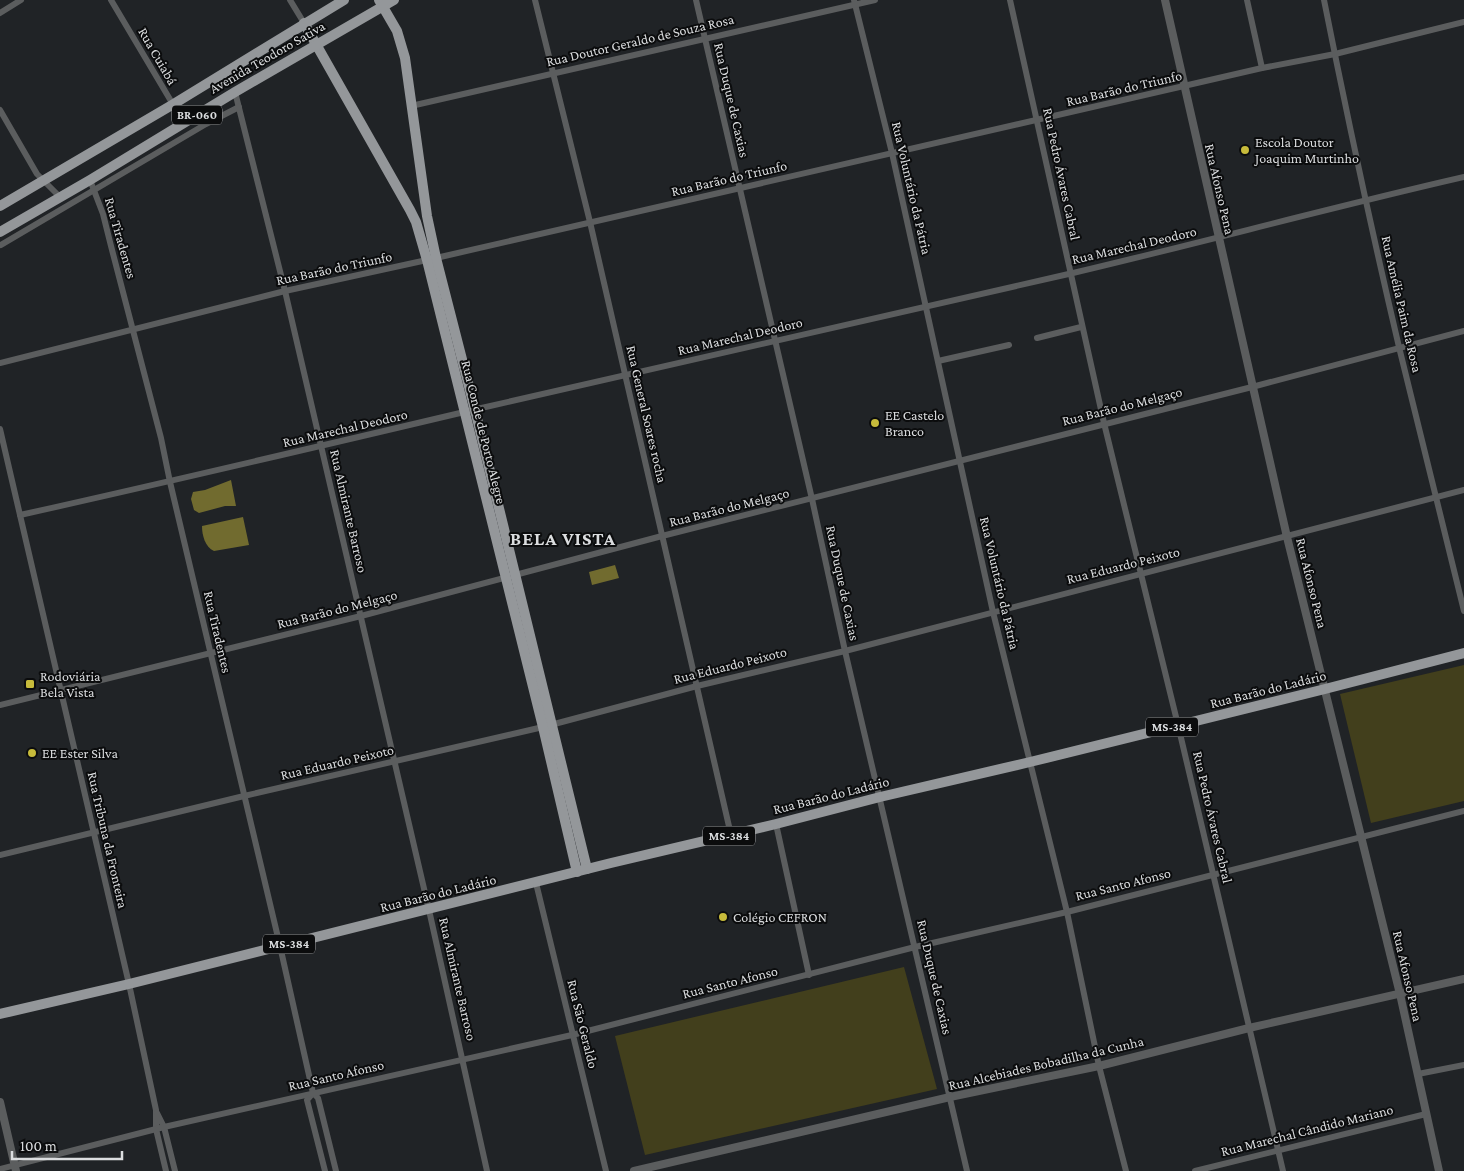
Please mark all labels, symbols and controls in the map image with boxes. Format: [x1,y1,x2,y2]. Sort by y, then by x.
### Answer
street label: Rua Doutor Geraldo de Souza Rosa [545,10,736,69]
street label: Avenida Teodoro Sativa [206,17,328,97]
street label: Rua Cuiabá [135,24,181,88]
street label: Rua Duque de Caxias [711,41,753,159]
street label: Rua Barão do Triunfo [1065,67,1183,109]
road number: BR-060 [172,106,222,124]
street label: Rua Pedro Ávares Cabral [1040,106,1084,242]
street label: Rua Voluntário da Pátria [889,120,935,256]
place label: Escola Doutor Joaquim Murtinho [1253,134,1359,166]
street label: Rua Afonso Pena [1202,142,1238,236]
marker: Escola Doutor Joaquim Murtinho [1239,144,1251,156]
street label: Rua Barão do Triunfo [670,157,788,199]
street label: Rua Tiradentes [102,196,140,280]
street label: Rua Marechal Deodoro [1070,223,1198,267]
street label: Rua Amélia Paim da Rosa [1378,234,1426,374]
street label: Rua Barão do Triunfo [275,248,394,288]
street label: Rua Marechal Deodoro [676,314,804,358]
street label: Rua General Soares rocha [623,344,671,485]
street label: Rua Conde de Porto Alegre [458,359,510,505]
street label: Rua Barão do Melgaço [1060,383,1184,429]
street label: Rua Marechal Deodoro [281,406,409,450]
place label: EE Castelo Branco [885,407,944,439]
marker: EE Castelo Branco [869,417,881,429]
street label: Rua Almirante Barroso [327,448,371,574]
street label: Rua Barão do Melgaço [667,484,791,530]
street label: Rua Voluntário da Pátria [977,515,1023,651]
street label: Rua Duque de Caxias [823,524,863,642]
district label: BELA VISTA [510,528,616,549]
street label: Rua Afonso Pena [1293,536,1331,630]
street label: Rua Eduardo Peixoto [1065,543,1181,587]
street label: Rua Barão do Melgaço [275,586,399,632]
street label: Rua Tiradentes [201,589,235,675]
street label: Rua Eduardo Peixoto [672,643,788,687]
street label: Rua Barão do Ladário [1208,667,1328,711]
place label: Rodoviária Bela Vista [40,668,101,700]
marker: Rodoviária Bela Vista [24,678,36,690]
road number: MS-384 [1146,718,1198,736]
street label: Rua Eduardo Peixoto [279,741,395,783]
place label: EE Ester Silva [42,745,118,761]
marker: EE Ester Silva [26,747,38,759]
street label: Rua Pedro Ávares Cabral [1190,750,1236,885]
street label: Rua Tribuna da Fronteira [85,770,132,910]
street label: Rua Barão do Ladário [771,773,891,817]
road number: MS-384 [703,826,755,846]
street label: Rua Santo Afonso [1074,864,1172,904]
street label: Rua Barão do Ladário [378,871,498,915]
place label: Colégio CEFRON [733,909,827,925]
marker: Colégio CEFRON [717,911,729,923]
street label: Rua Almirante Barroso [436,916,480,1042]
street label: Rua Duque de Caxias [914,918,956,1036]
street label: Rua Afonso Pena [1390,929,1426,1023]
road number: MS-384 [263,934,315,954]
street label: Rua Santo Afonso [681,962,779,1002]
street label: Rua São Geraldo [564,978,602,1070]
street label: Rua Alcebiades Bobadilha da Cunha [947,1033,1146,1093]
street label: Rua Santo Afonso [287,1056,385,1094]
street label: Rua Marechal Cândido Mariano [1219,1101,1395,1159]
scale bar [12,1128,122,1160]
text: 100 m [20,1138,57,1154]

